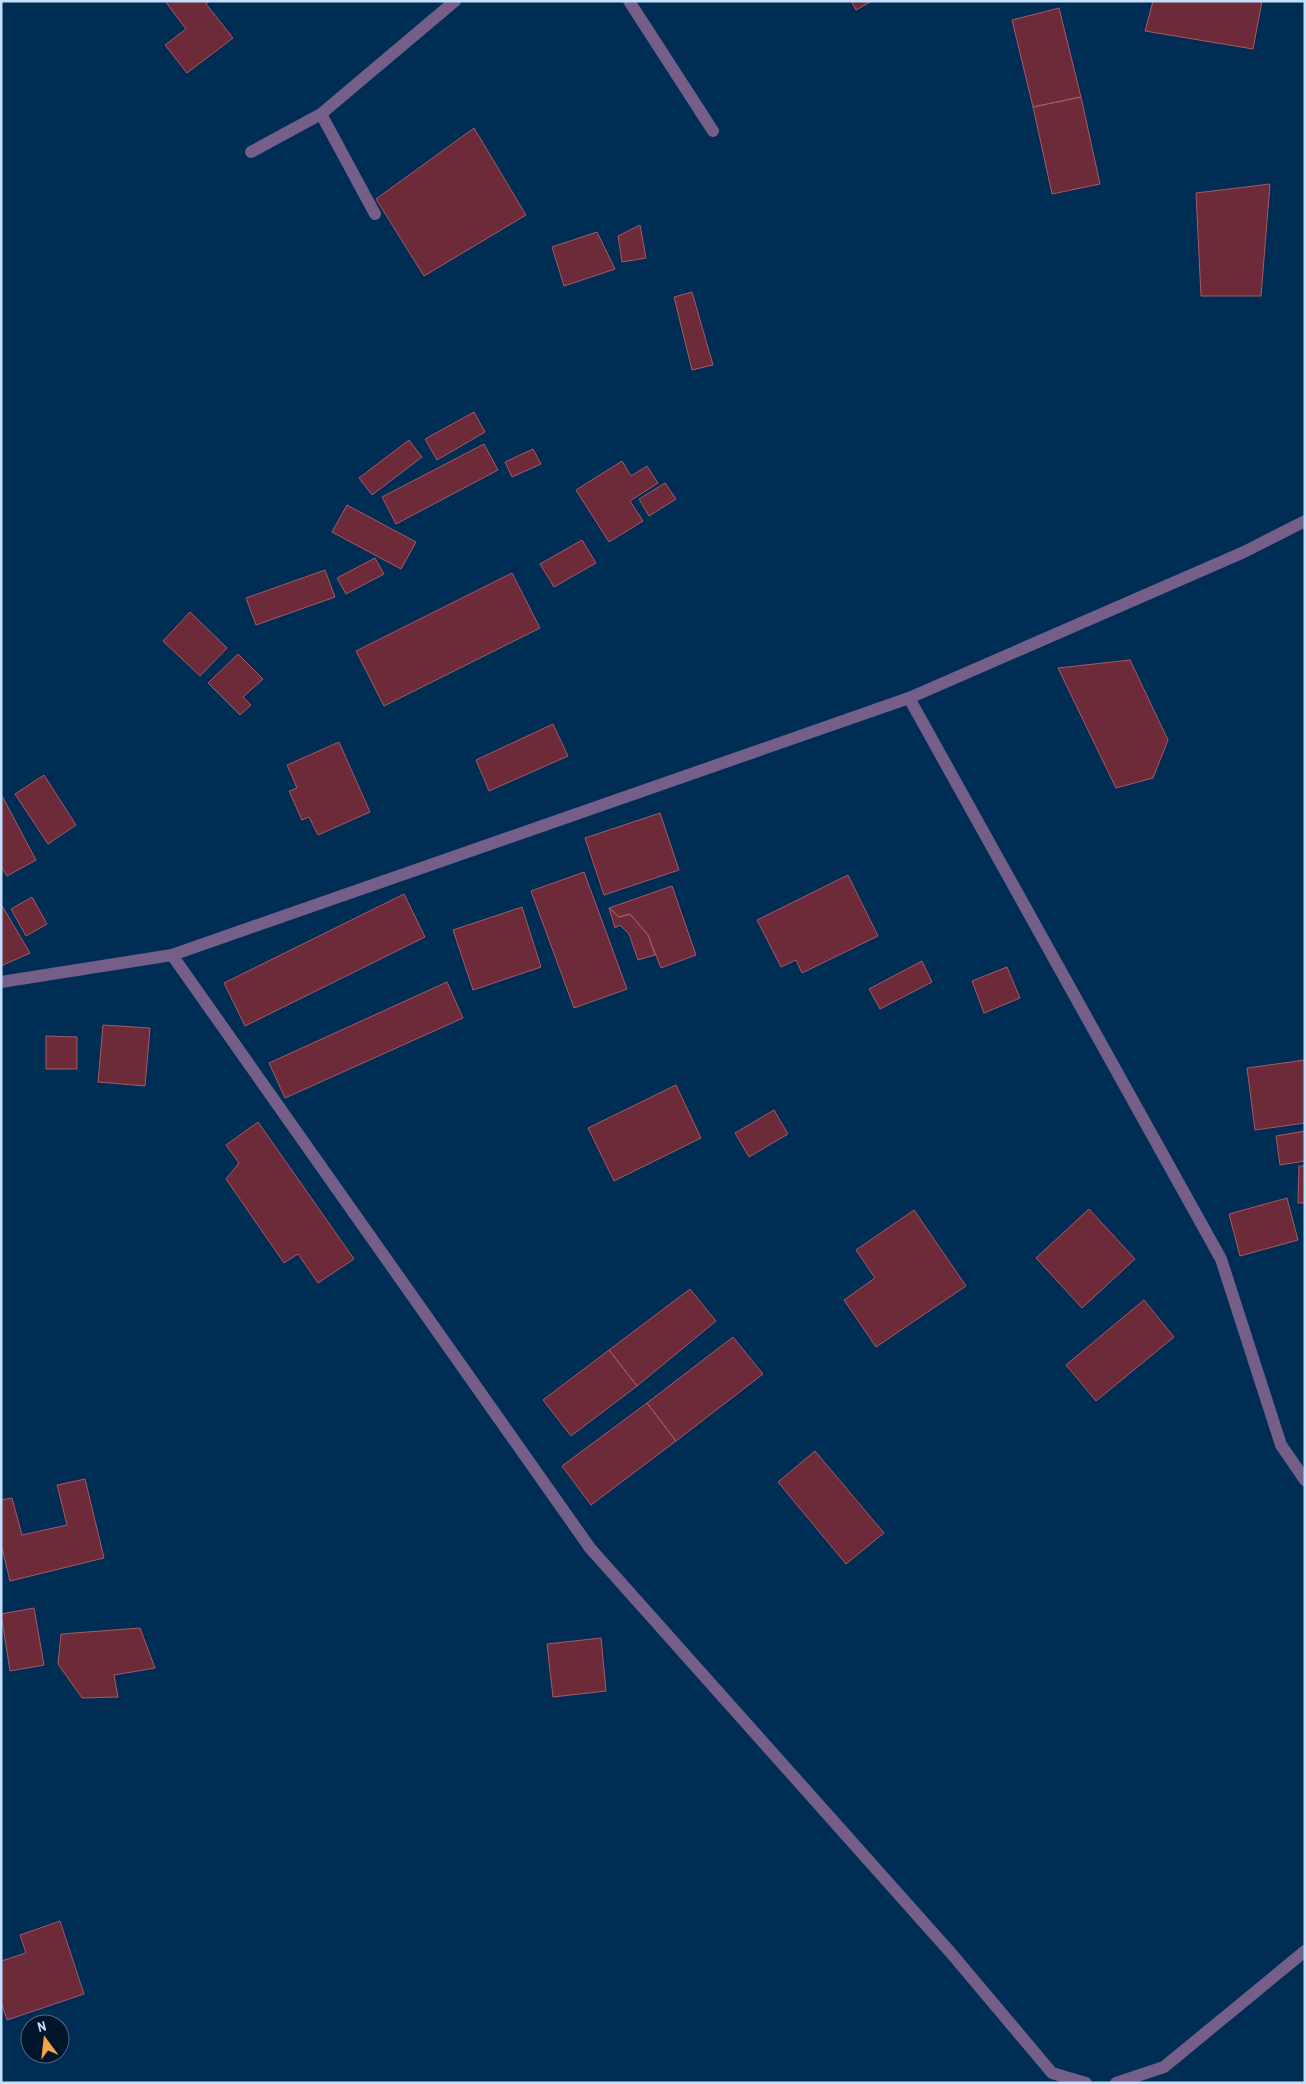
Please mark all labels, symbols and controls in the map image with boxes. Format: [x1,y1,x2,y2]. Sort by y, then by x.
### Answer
north arrow [20,2014,70,2064]
text: N [35,2017,48,2036]

